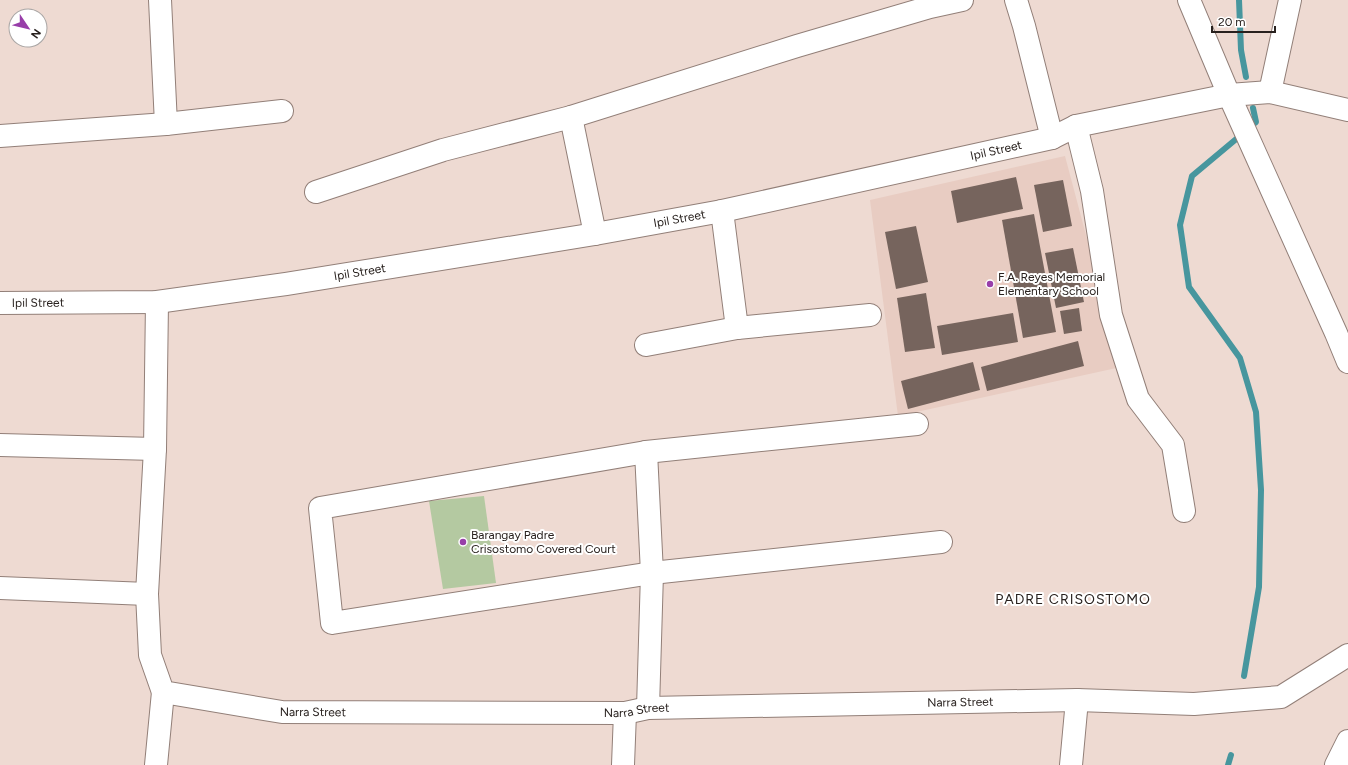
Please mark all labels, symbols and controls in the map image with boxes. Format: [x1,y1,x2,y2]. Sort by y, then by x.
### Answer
north arrow [8,8,48,48]
scale bar [1212,8,1275,34]
text: 20 m [1218,15,1246,29]
text: N [28,26,44,41]
street label: Ipil Street [969,138,1024,163]
street label: Ipil Street [652,207,707,230]
street label: Ipil Street [333,261,387,283]
place label: F.A. Reyes Memorial Elementary School [998,270,1105,298]
marker: F.A. Reyes Memorial Elementary School [985,279,995,289]
street label: Ipil Street [12,296,65,310]
place label: Barangay Padre Crisostomo Covered Court [471,528,616,556]
marker: Barangay Padre Crisostomo Covered Court [458,537,468,547]
district label: PADRE CRISOSTOMO [995,591,1151,608]
street label: Narra Street [927,695,994,710]
street label: Narra Street [604,701,670,720]
street label: Narra Street [280,705,346,719]

